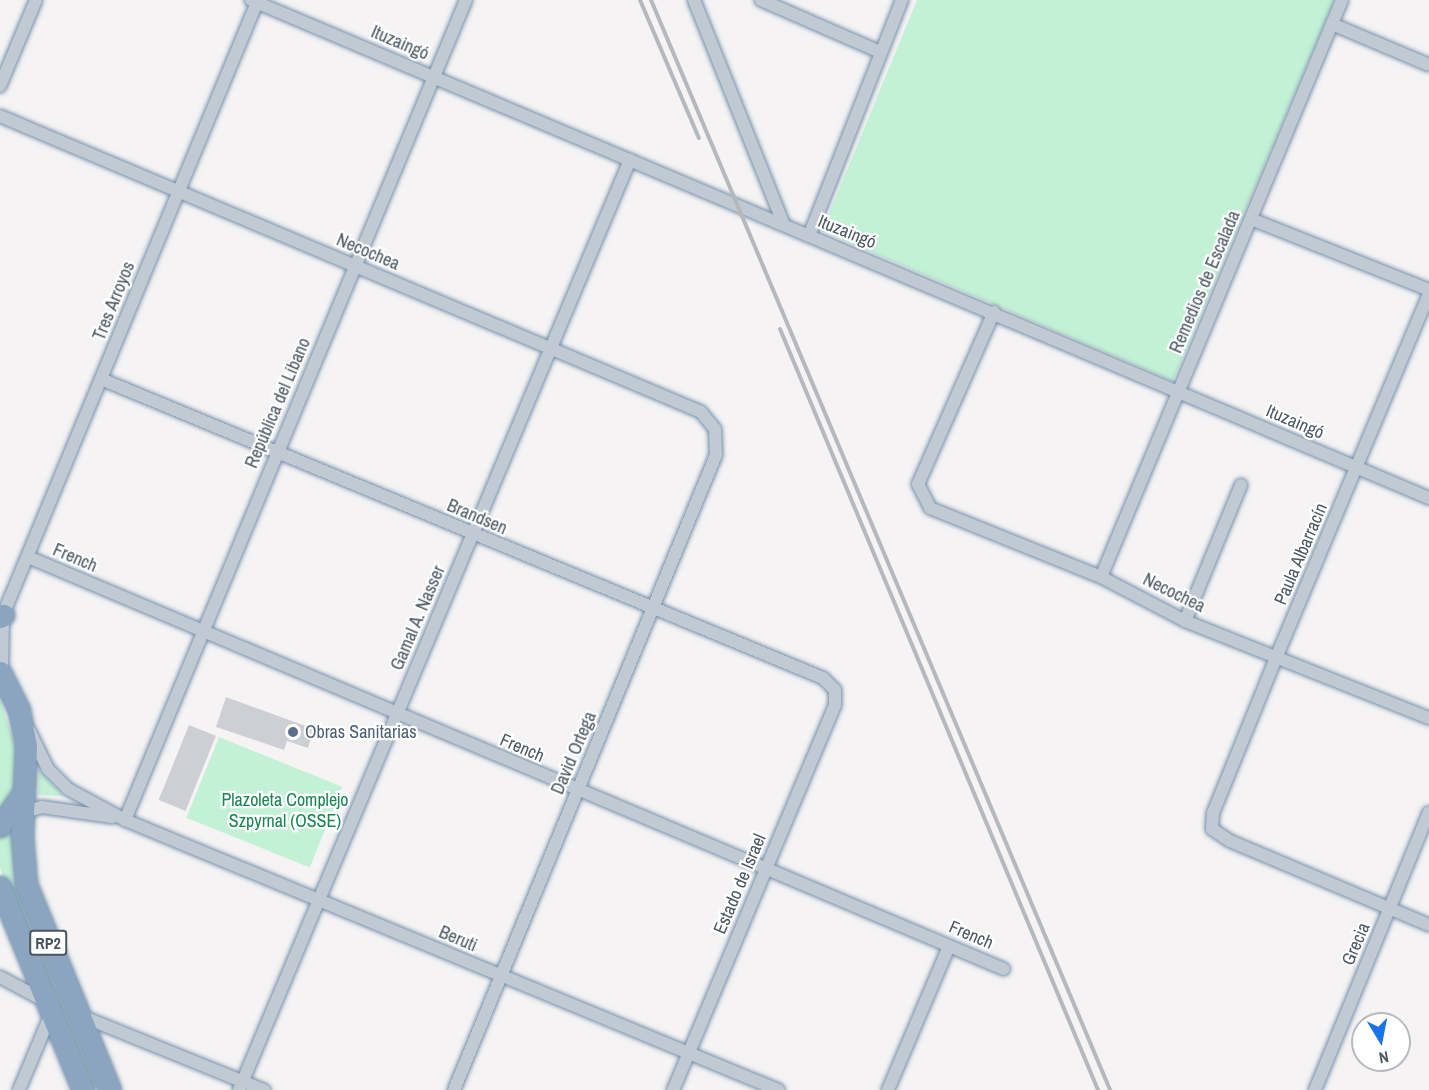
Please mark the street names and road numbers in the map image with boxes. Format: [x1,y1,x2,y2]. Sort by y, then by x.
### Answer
street label: Ituzaingó [368,21,432,65]
street label: Remedios de Escalada [1165,208,1245,356]
street label: Ituzaingó [815,211,879,253]
street label: Necochea [333,229,403,275]
street label: Tres Arroyos [88,258,140,344]
street label: República del Líbano [241,335,315,471]
street label: Ituzaingó [1263,400,1327,444]
street label: Brandsen [444,495,510,539]
street label: Paula Albarracín [1270,500,1332,608]
street label: French [50,539,100,577]
street label: Gamal A. Nasser [386,562,450,674]
street label: Necochea [1139,569,1209,617]
street label: David Ortega [547,708,601,798]
street label: French [497,729,547,767]
street label: Estado de Israel [709,831,771,937]
street label: French [946,916,996,954]
street label: Grecia [1337,919,1375,969]
street label: Beruti [436,921,480,957]
road number: RP2 [28,930,68,956]

